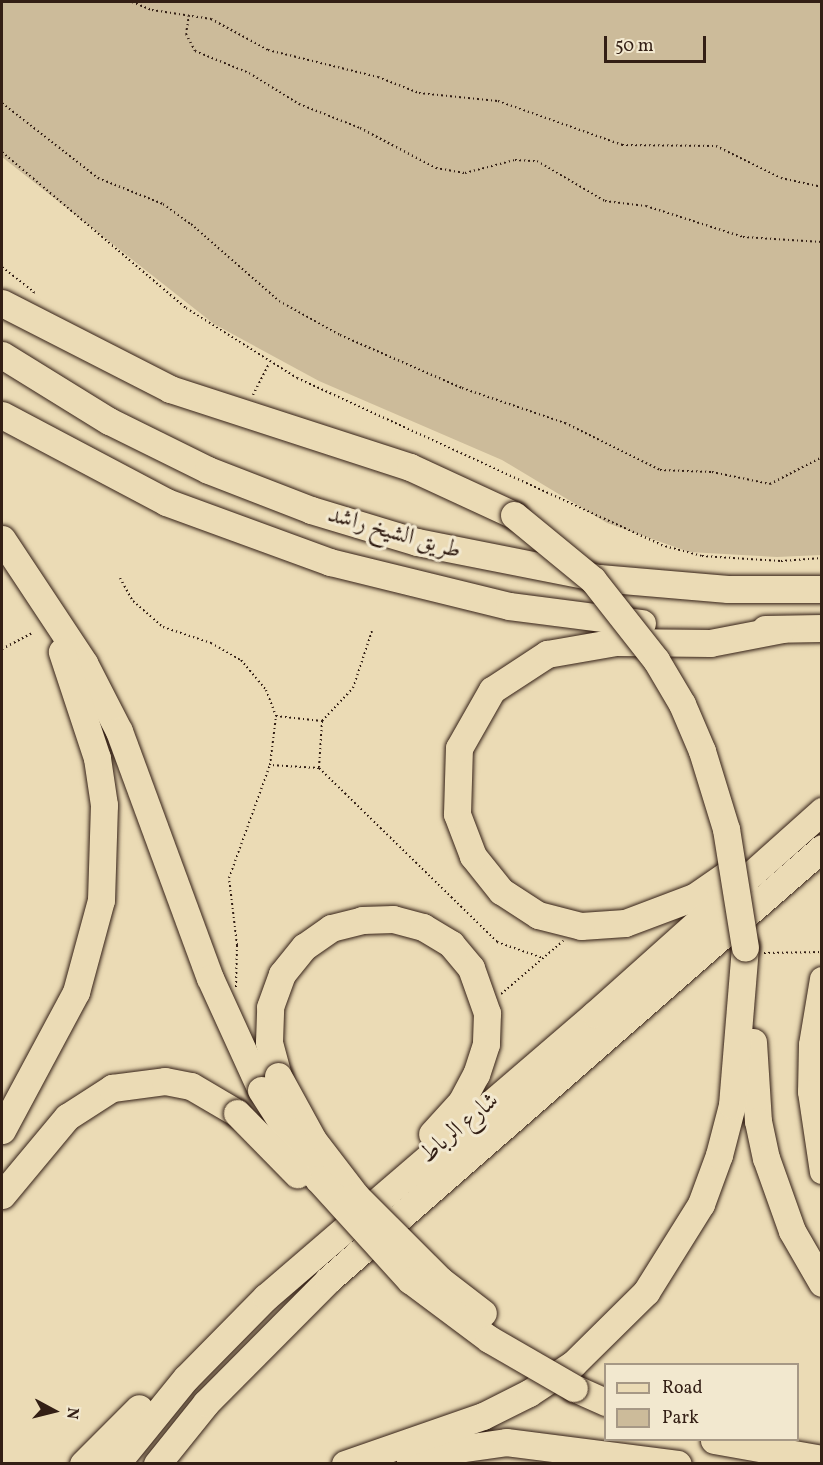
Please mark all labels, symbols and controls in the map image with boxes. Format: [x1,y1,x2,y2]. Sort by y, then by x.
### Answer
scale bar [607,24,709,62]
text: 50 m [615,34,654,59]
street label: طريق الشيخ راشد [324,501,464,567]
street label: شارع الرباط [414,1087,506,1171]
legend [604,1363,799,1441]
text: Road [662,1376,703,1401]
north arrow [24,1381,84,1441]
text: N [60,1406,83,1420]
text: Park [662,1406,699,1431]

